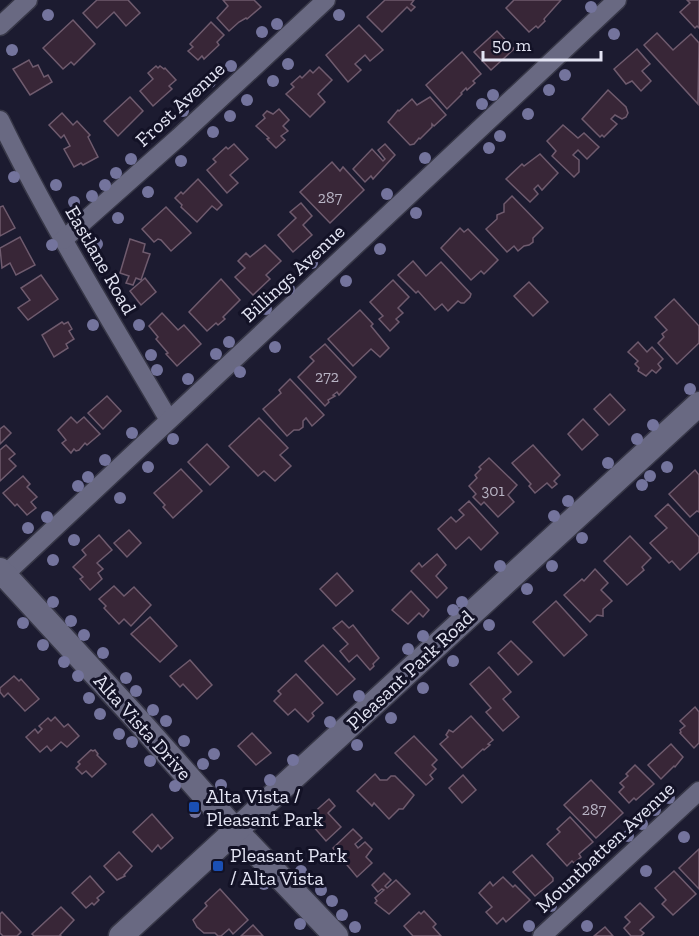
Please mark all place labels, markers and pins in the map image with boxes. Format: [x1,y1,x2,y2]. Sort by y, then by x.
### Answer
place label: Alta Vista / Pleasant Park [206,784,324,831]
marker: Alta Vista / Pleasant Park [187,800,201,814]
place label: Pleasant Park / Alta Vista [230,843,348,890]
marker: Pleasant Park / Alta Vista [211,859,225,873]

